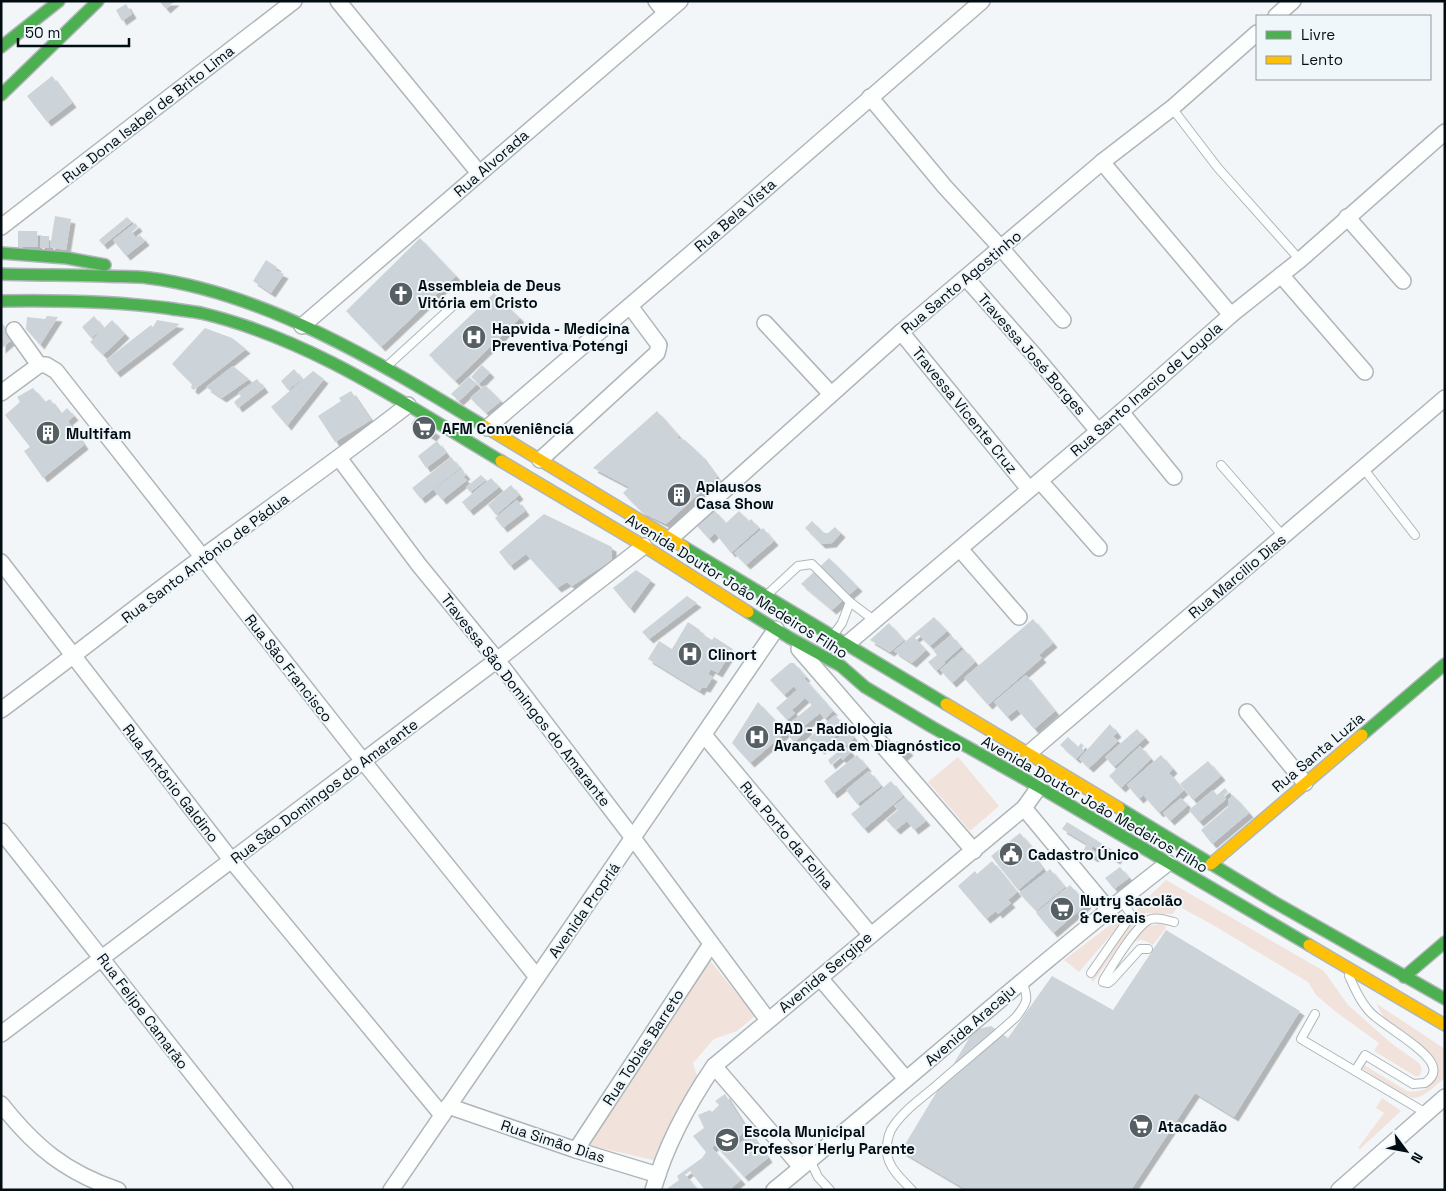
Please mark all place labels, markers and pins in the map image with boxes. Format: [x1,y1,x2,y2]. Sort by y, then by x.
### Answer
place label: Assembleia de Deus Vitória em Cristo [418,276,561,312]
church icon: Assembleia de Deus Vitória em Cristo [388,281,414,307]
place label: Hapvida - Medicina Preventiva Potengi [492,319,630,355]
hospital icon: Hapvida - Medicina Preventiva Potengi [461,324,487,350]
supermarket icon: AFM Conveniência [411,415,437,441]
place label: AFM Conveniência [442,419,574,438]
building icon: Multifam [35,420,61,446]
place label: Multifam [66,424,131,443]
place label: Aplausos Casa Show [696,477,774,513]
building icon: Aplausos Casa Show [666,482,692,508]
hospital icon: Clinort [677,641,703,667]
place label: Clinort [708,645,757,664]
place label: RAD - Radiologia Avançada em Diagnóstico [774,719,961,755]
hospital icon: RAD - Radiologia Avançada em Diagnóstico [744,724,770,750]
public building icon: Cadastro Único [998,841,1024,867]
place label: Cadastro Único [1028,845,1139,864]
place label: Nutry Sacolão & Cereais [1080,891,1182,927]
supermarket icon: Nutry Sacolão & Cereais [1049,896,1075,922]
supermarket icon: Atacadão [1128,1113,1154,1139]
place label: Atacadão [1158,1117,1227,1136]
place label: Escola Municipal Professor Herly Parente [744,1122,915,1158]
school or university icon: Escola Municipal Professor Herly Parente [714,1127,740,1153]

